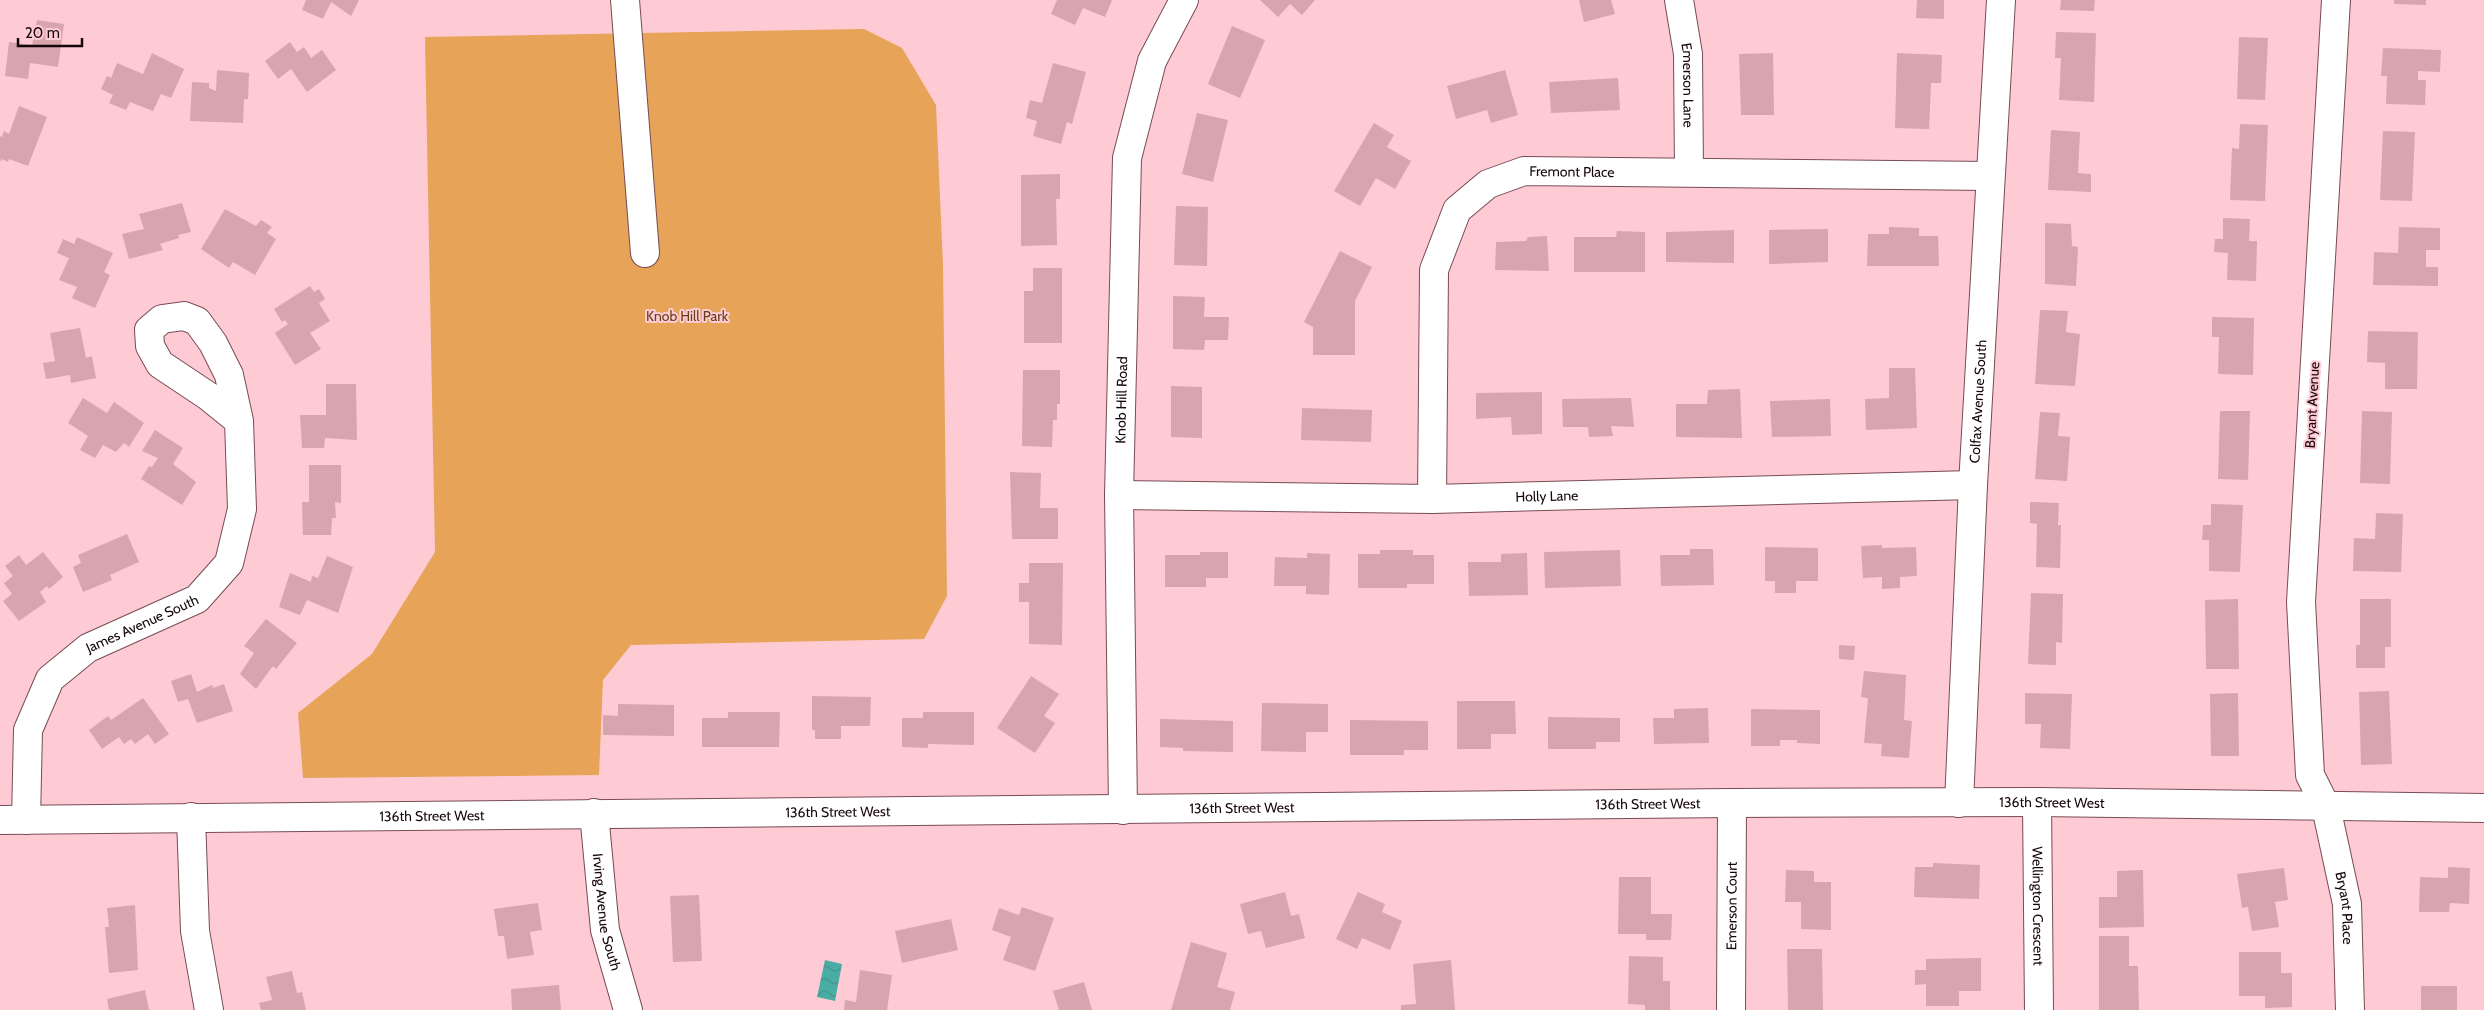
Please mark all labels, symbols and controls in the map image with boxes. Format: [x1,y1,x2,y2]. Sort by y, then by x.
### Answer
scale bar [18,15,81,47]
text: 20 m [25,24,60,42]
street label: Emerson Lane [1677,42,1698,128]
street label: Fremont Place [1529,162,1615,181]
park label: Knob Hill Park [646,307,729,325]
street label: Colfax Avenue South [1965,339,1990,464]
street label: Knob Hill Road [1111,356,1131,444]
street label: Bryant Avenue [2301,361,2323,449]
street label: Holly Lane [1515,486,1579,506]
street label: James Avenue South [82,590,201,657]
street label: 136th Street West [1999,793,2105,812]
street label: 136th Street West [1595,794,1701,813]
street label: 136th Street West [1189,798,1295,817]
street label: 136th Street West [785,802,891,821]
street label: 136th Street West [379,806,485,825]
street label: Wellington Crescent [2028,846,2048,966]
street label: Irving Avenue South [589,853,625,973]
street label: Emerson Court [1722,861,1741,950]
street label: Bryant Place [2331,870,2357,945]

